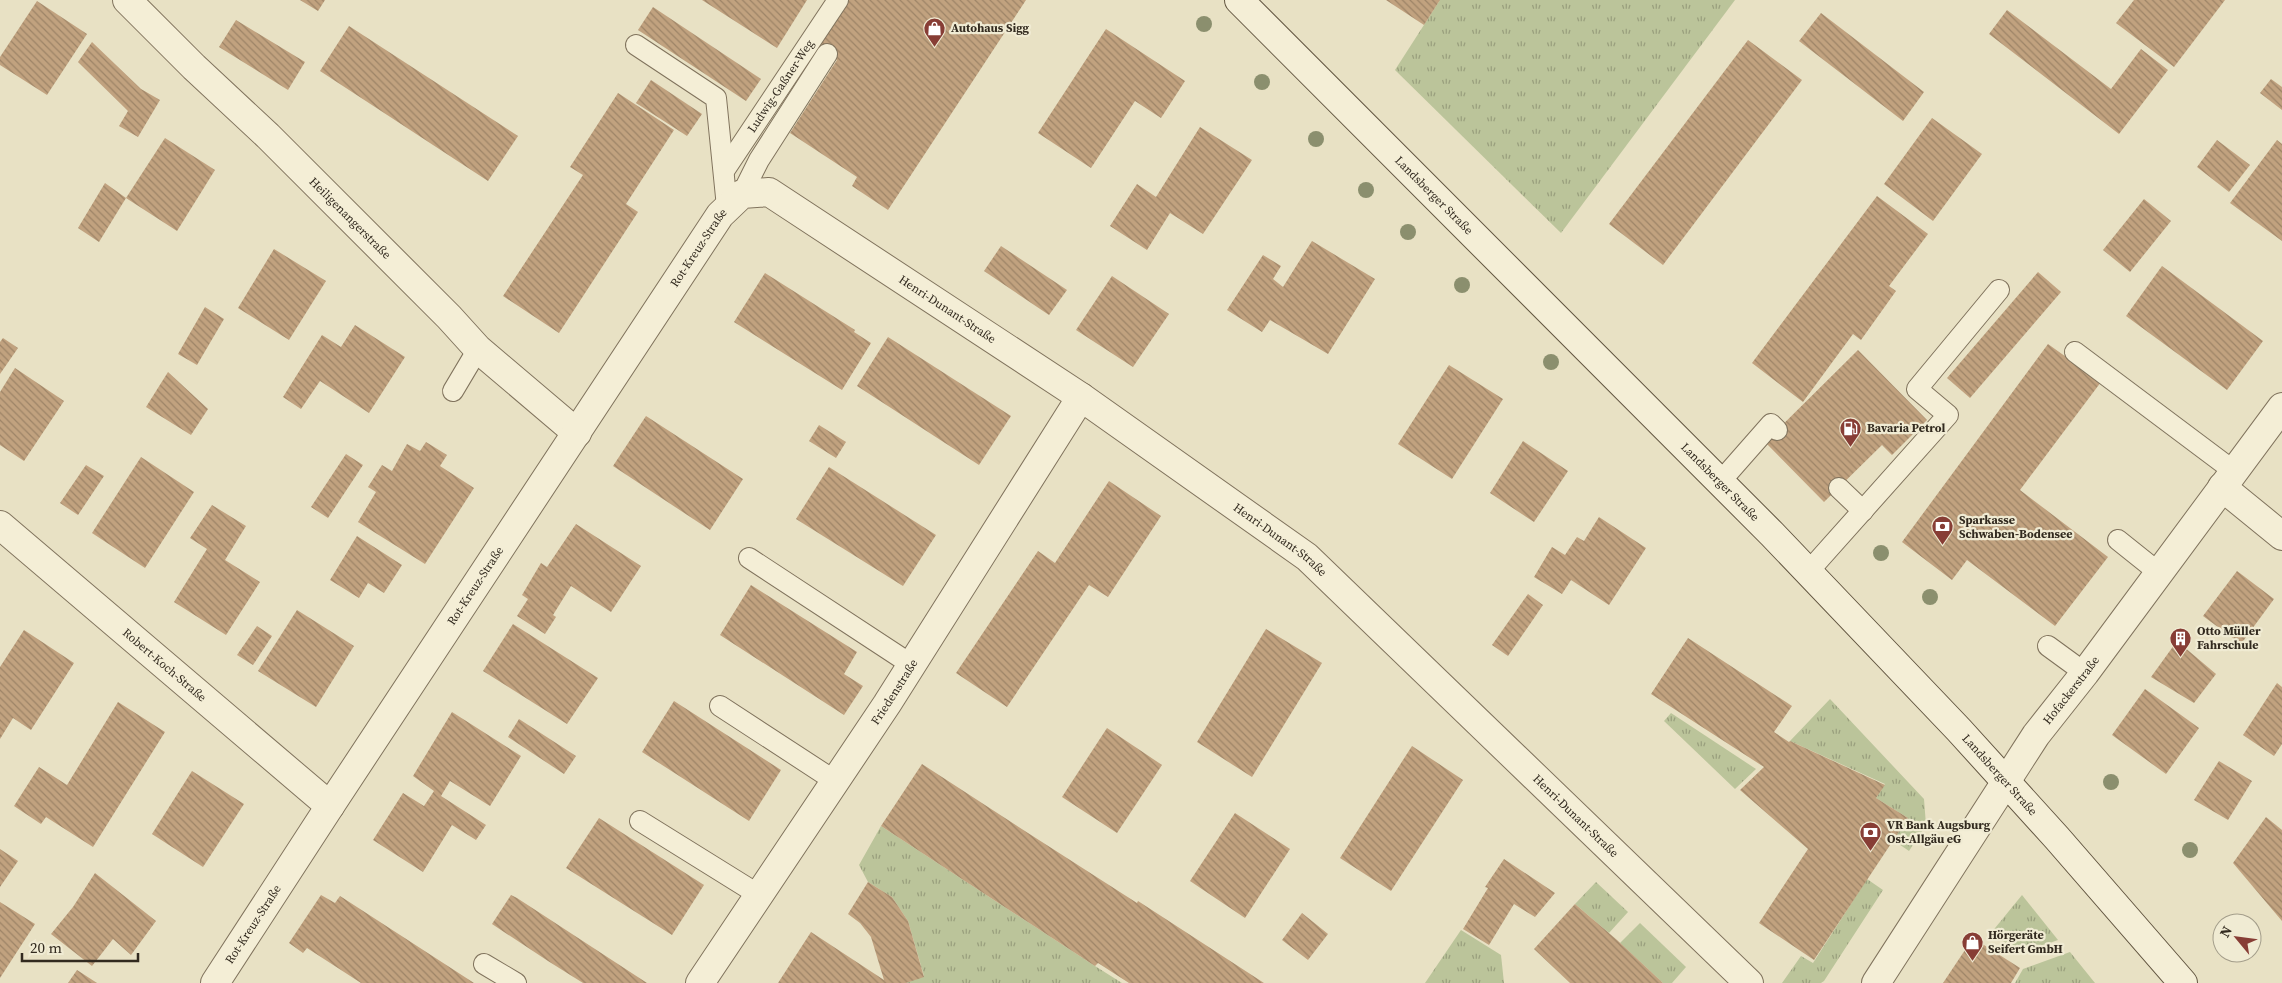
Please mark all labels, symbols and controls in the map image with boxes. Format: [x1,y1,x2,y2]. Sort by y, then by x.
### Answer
shop icon: Autohaus Sigg [923,16,947,47]
place label: Autohaus Sigg [951,20,1030,36]
street label: Ludwig-Gaßner-Weg [744,36,817,136]
street label: Landsberger Straße [1391,153,1477,238]
street label: Heiligenangerstraße [306,174,394,262]
street label: Rot-Kreuz-Straße [667,205,730,290]
street label: Henri-Dunant-Straße [896,271,999,347]
fuel station icon: Bavaria Petrol [1839,416,1863,447]
place label: Bavaria Petrol [1867,420,1945,436]
street label: Landsberger Straße [1677,439,1763,525]
street label: Henri-Dunant-Straße [1230,499,1330,580]
place label: Sparkasse Schwaben-Bodensee [1959,512,2073,542]
bank icon: Sparkasse Schwaben-Bodensee [1931,515,1955,546]
street label: Rot-Kreuz-Straße [444,543,507,628]
place label: Otto Müller Fahrschule [2197,623,2261,653]
street label: Robert-Koch-Straße [119,625,210,705]
building icon: Otto Müller Fahrschule [2169,626,2193,657]
street label: Hofackerstraße [2039,653,2103,728]
street label: Friedenstraße [867,656,921,728]
street label: Landsberger Straße [1959,731,2041,819]
street label: Henri-Dunant-Straße [1529,771,1622,861]
place label: VR Bank Augsburg Ost-Allgäu eG [1887,817,1991,847]
bank icon: VR Bank Augsburg Ost-Allgäu eG [1859,820,1883,851]
street label: Rot-Kreuz-Straße [222,882,285,967]
north arrow [2212,913,2262,963]
text: N [2214,922,2237,941]
place label: Hörgeräte Seifert GmbH [1988,927,2063,957]
scale bar [22,930,139,962]
shop icon: Hörgeräte Seifert GmbH [1960,930,1984,961]
text: 20 m [30,937,62,958]

